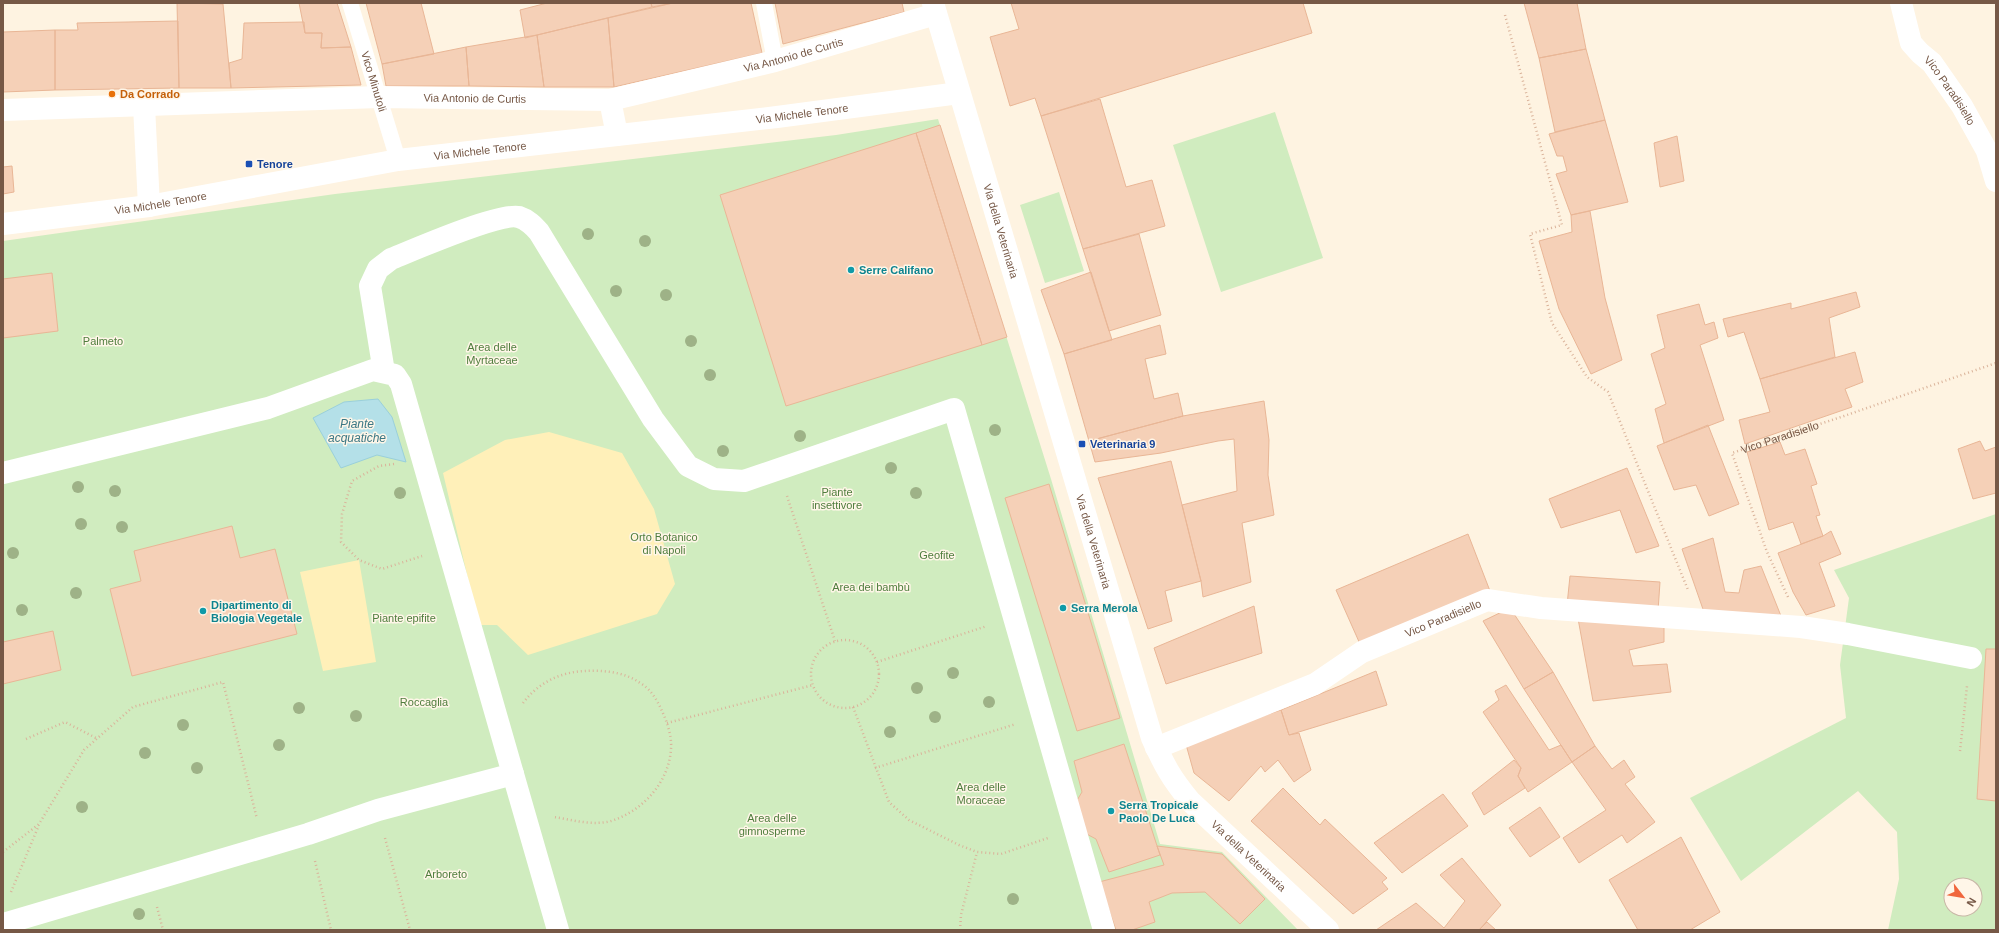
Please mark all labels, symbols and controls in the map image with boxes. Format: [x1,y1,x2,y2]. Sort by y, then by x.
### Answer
street label: Via Antonio de Curtis [742,35,845,74]
street label: Vico Minutoli [359,50,389,113]
street label: Vico Paradisiello [1922,53,1977,127]
place label: Da Corrado [120,88,180,100]
marker: Da Corrado [107,89,117,99]
street label: Via Antonio de Curtis [423,92,527,105]
street label: Via Michele Tenore [755,102,849,125]
street label: Via Michele Tenore [433,139,527,162]
place label: Tenore [257,158,293,170]
marker: Tenore [244,159,254,169]
street label: Via della Veterinaria [981,183,1021,281]
street label: Via Michele Tenore [114,189,208,216]
place label: Serre Califano [859,264,934,276]
marker: Serre Califano [846,265,856,275]
park label: Palmeto [83,335,123,347]
park label: Area delle Myrtaceae [466,341,518,366]
water label: Piante acquatiche [328,417,386,445]
street label: Vico Paradisiello [1739,419,1820,456]
place label: Veterinaria 9 [1090,438,1155,450]
marker: Veterinaria 9 [1077,439,1087,449]
park label: Piante insettivore [812,486,862,511]
street label: Via della Veterinaria [1074,493,1113,591]
park label: Orto Botanico di Napoli [630,531,698,556]
park label: Geofite [919,549,955,561]
park label: Area dei bambù [832,581,910,593]
street label: Vico Paradisiello [1403,597,1483,639]
place label: Dipartimento di Biologia Vegetale [211,599,302,624]
place label: Serra Merola [1071,602,1139,614]
marker: Serra Merola [1058,603,1068,613]
marker: Dipartimento di Biologia Vegetale [198,606,208,616]
park label: Piante epifite [372,612,436,624]
park label: Roccaglia [400,696,449,708]
park label: Area delle Moraceae [956,781,1006,806]
place label: Serra Tropicale Paolo De Luca [1119,799,1199,824]
marker: Serra Tropicale Paolo De Luca [1106,806,1116,816]
park label: Area delle gimnosperme [739,812,805,837]
street label: Via della Veterinaria [1209,818,1289,894]
park label: Arboreto [425,868,467,880]
north arrow [1943,877,1983,917]
text: N [1964,896,1979,909]

